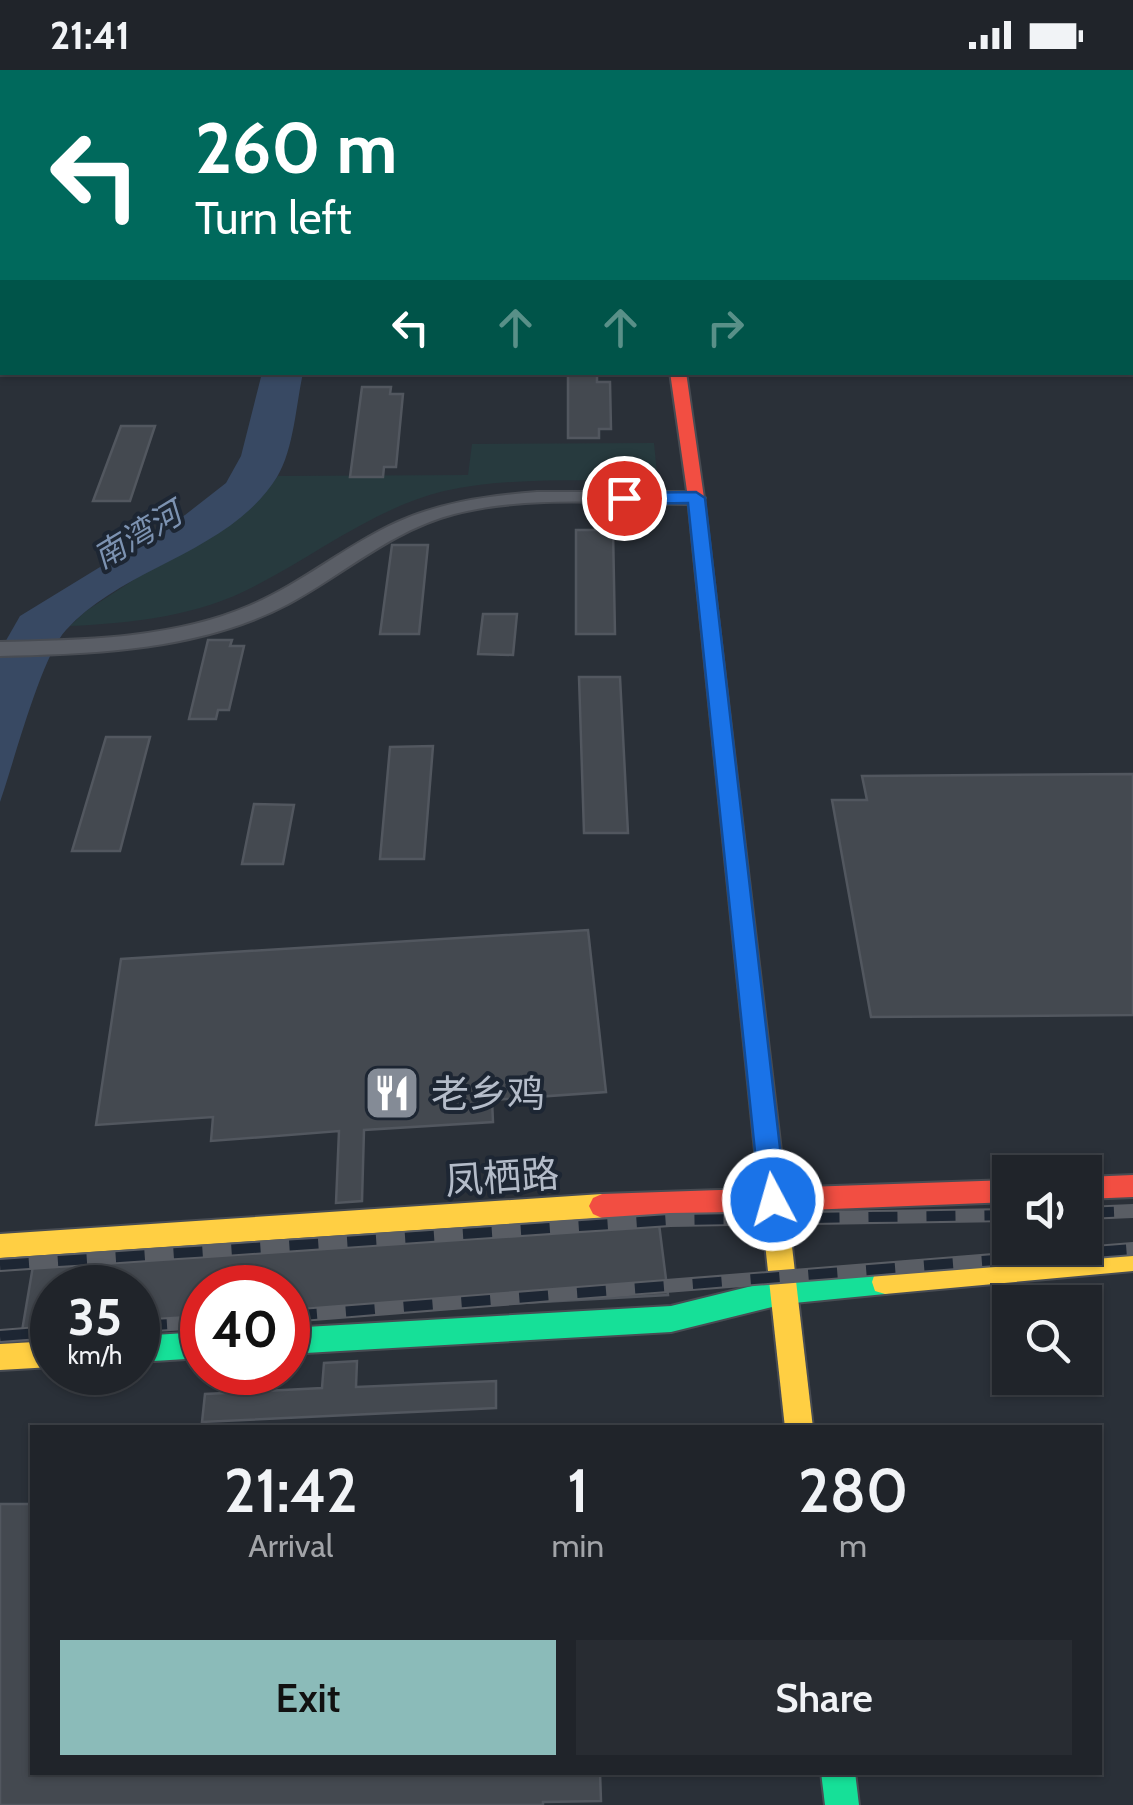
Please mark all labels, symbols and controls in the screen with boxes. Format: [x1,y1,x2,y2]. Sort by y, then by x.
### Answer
text: 21:41 [50,12,130,59]
text: 260 m [195,105,397,191]
icon: left [30,110,160,240]
text: Turn left [195,191,352,245]
icon: left [383,300,438,355]
icon: ahead [488,300,543,355]
icon: ahead [593,300,648,355]
icon: right [698,300,753,355]
pin [582,456,667,541]
icon: arrive [597,471,652,526]
water label: 南湾河 [86,490,193,576]
restaurant icon: 老乡鸡 [362,1063,422,1123]
place label: 老乡鸡 [431,1070,545,1117]
position arrow [721,1148,825,1252]
street label: 凤栖路 [443,1150,561,1204]
map controls [992,1155,1102,1395]
button: sound [992,1155,1102,1265]
speed limit sign: 40 [180,1265,310,1395]
button: search [992,1285,1102,1395]
text: 35 [68,1287,122,1348]
text: km/h [68,1340,122,1370]
text: 21:42 [224,1454,358,1527]
text: 1 [567,1454,588,1527]
text: 280 [798,1454,908,1527]
text: Arrival [248,1526,333,1565]
text: min [551,1526,604,1565]
text: m [839,1526,867,1565]
button: Exit [60,1640,556,1755]
button: Share [576,1640,1072,1755]

